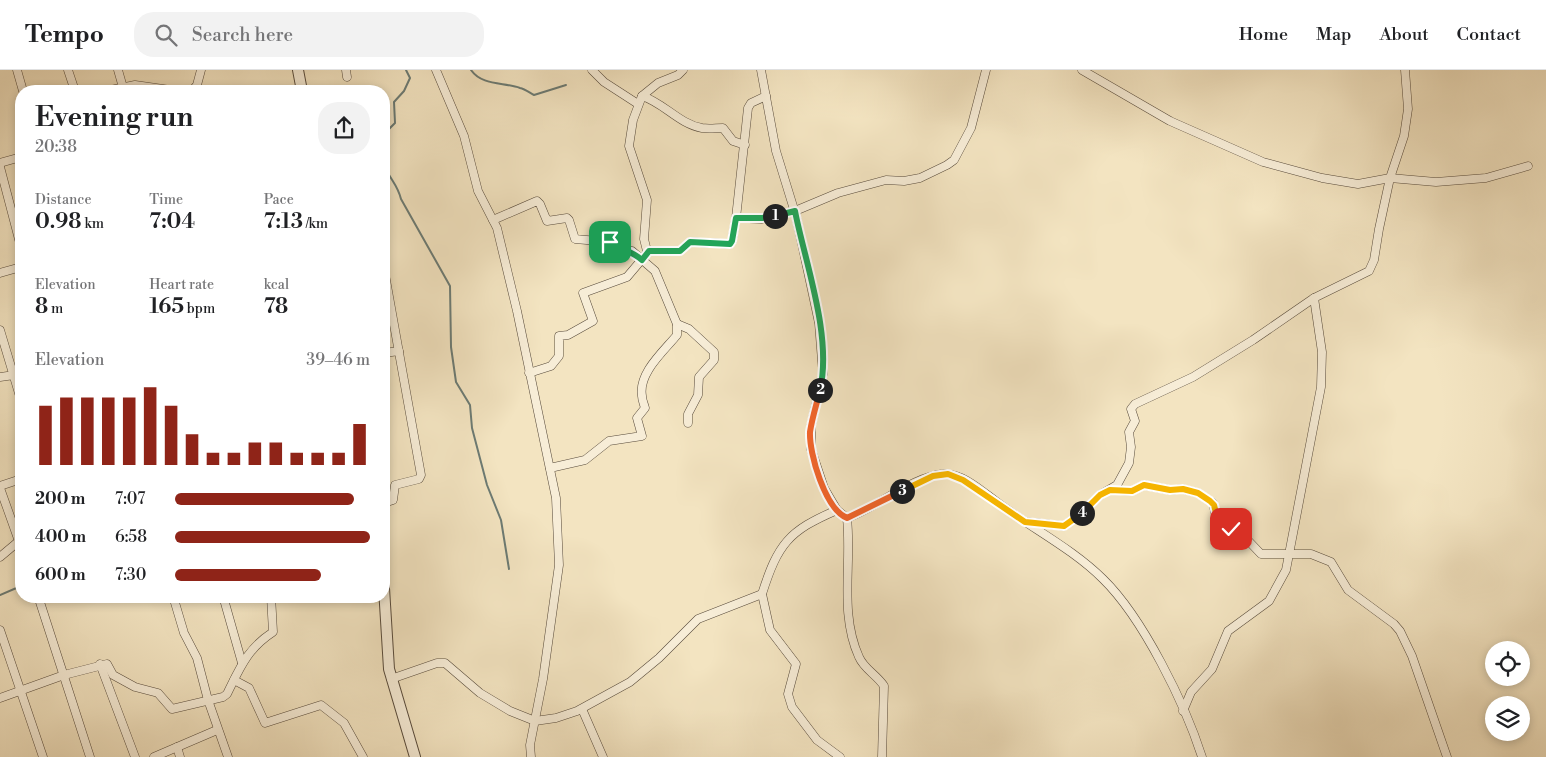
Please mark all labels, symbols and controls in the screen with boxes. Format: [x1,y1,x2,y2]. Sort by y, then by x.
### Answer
search box [134,12,484,57]
text: Tempo [25,20,104,50]
icon: search [152,21,180,49]
text: Search here [192,23,293,47]
text: Home [1239,23,1288,46]
text: Map [1316,23,1352,46]
text: About [1380,23,1429,46]
text: Contact [1457,23,1521,46]
text: Evening run [35,100,194,135]
button: share [318,102,370,154]
text: 20:38 [35,137,77,157]
text: Distance [35,191,92,209]
text: Time [149,191,183,209]
text: Pace [264,191,294,209]
pin: 1 [762,204,788,228]
text: 1 [772,207,779,225]
text: 0.98 [35,209,82,235]
text: 7:04 [149,209,195,235]
text: 7:13 [264,209,303,235]
text: km [82,215,104,233]
text: /km [303,215,328,233]
pin [589,221,631,263]
icon: arrive [596,228,624,256]
text: Elevation [35,276,96,294]
text: Heart rate [149,276,214,294]
text: kcal [264,276,289,294]
text: 8 [35,294,48,320]
text: 165 [149,294,184,320]
text: 78 [264,294,288,320]
text: m [48,300,63,318]
text: bpm [184,300,215,318]
text: Elevation [35,350,104,370]
text: 39–46 m [306,350,370,370]
pin: 2 [808,378,832,402]
text: 2 [816,381,825,399]
pin: 3 [890,478,914,504]
text: 3 [898,482,907,500]
text: 200 m [35,489,85,509]
text: 7:07 [115,489,145,509]
pin: 4 [1070,500,1094,526]
text: 4 [1078,504,1087,522]
pin [1210,508,1252,550]
icon: check [1217,515,1245,543]
text: 400 m [35,527,86,547]
text: 6:58 [115,527,147,547]
text: 600 m [35,565,85,585]
text: 7:30 [115,565,146,585]
map controls [1485,641,1530,741]
button: locate [1485,641,1530,686]
button: layers [1485,696,1530,741]

